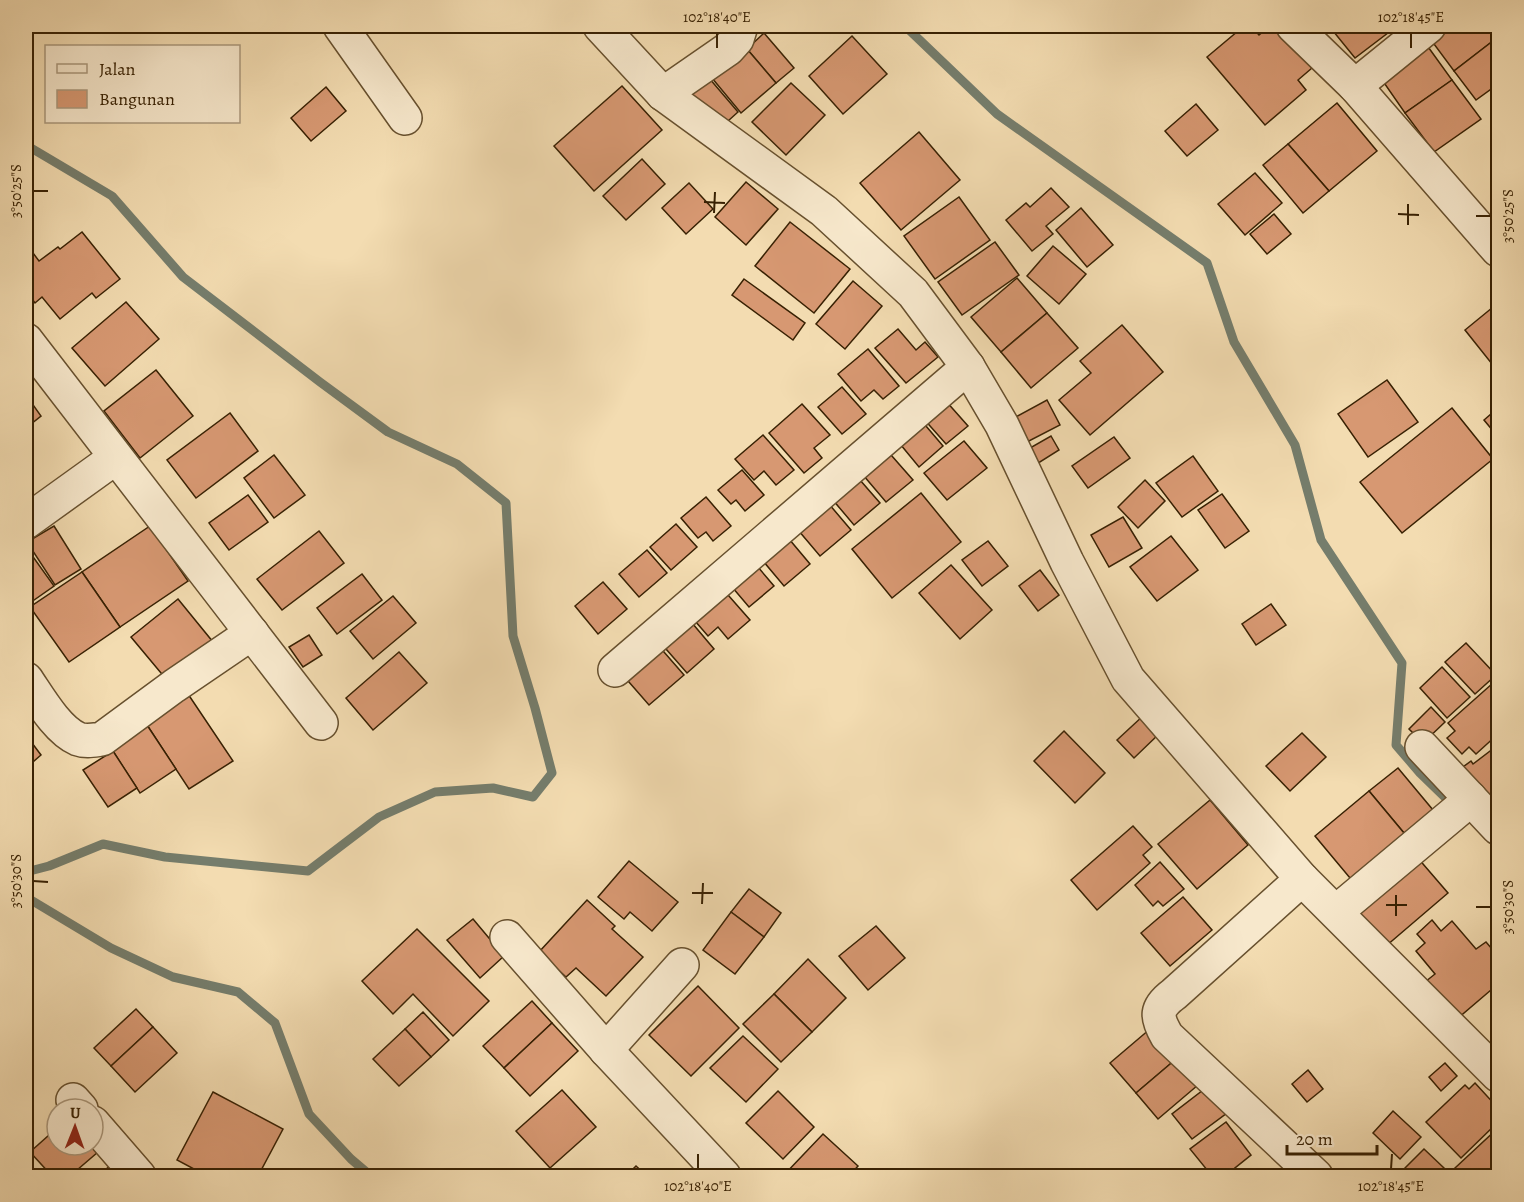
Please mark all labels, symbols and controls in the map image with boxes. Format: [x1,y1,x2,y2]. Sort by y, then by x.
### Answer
text: 102°18'40"E [683,7,751,27]
text: 102°18'45"E [1378,7,1444,27]
legend [45,45,240,123]
text: Jalan [99,57,136,81]
text: Bangunan [99,87,175,111]
text: 3°50'25"S [6,164,26,218]
text: 3°50'25"S [1498,189,1518,243]
text: 3°50'30"S [6,854,26,908]
text: 3°50'30"S [1498,880,1518,934]
north arrow [45,1097,105,1157]
text: U [70,1102,81,1124]
scale bar [1287,1118,1377,1156]
text: 20 m [1296,1127,1333,1151]
text: 102°18'40"E [664,1176,732,1196]
text: 102°18'45"E [1358,1176,1424,1196]

